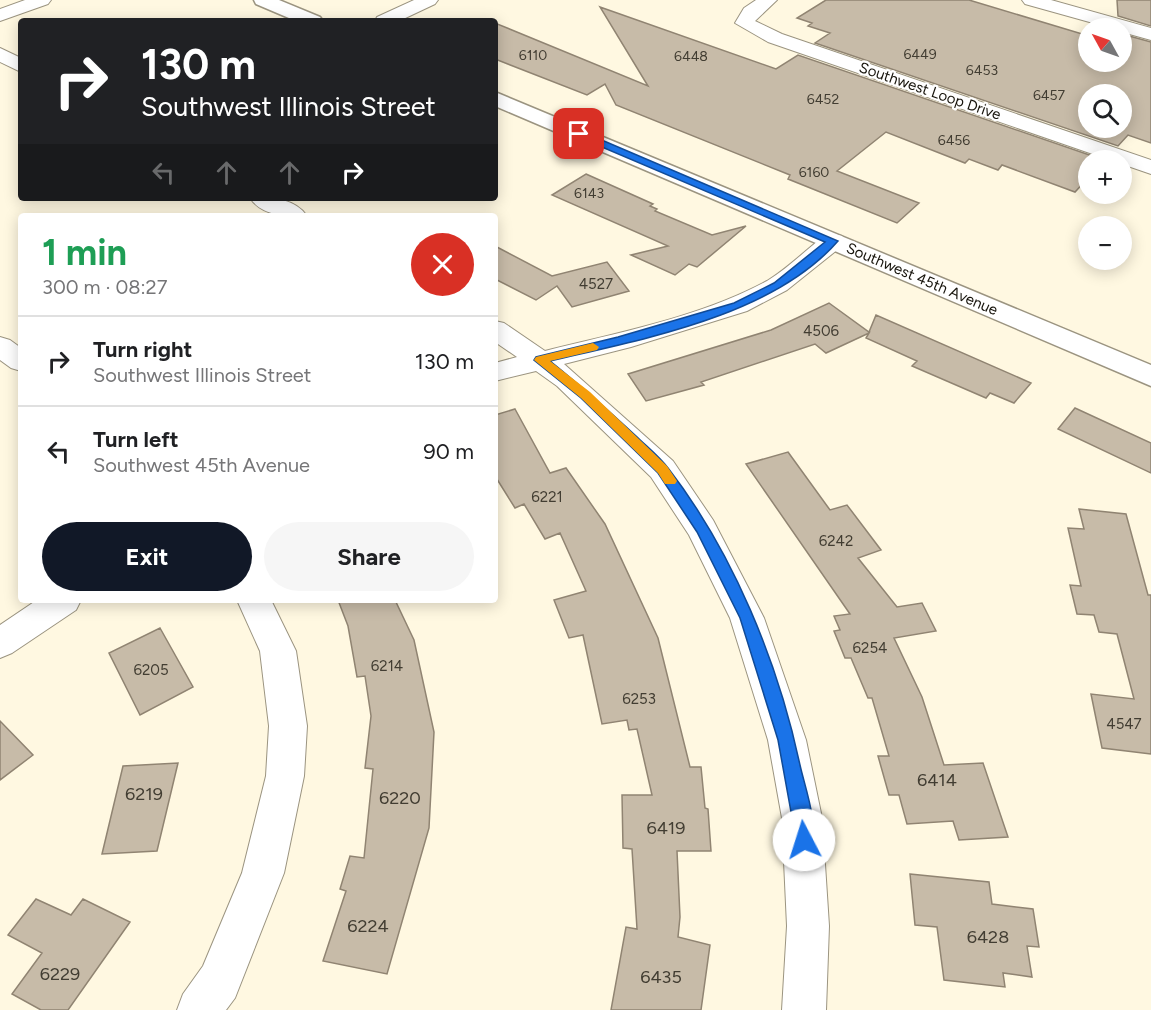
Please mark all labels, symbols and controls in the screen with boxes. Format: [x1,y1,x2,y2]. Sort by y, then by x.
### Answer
north arrow [1078,18,1132,72]
map controls [1078,18,1132,270]
text: 130 m [141,39,256,90]
icon: right [42,42,120,120]
house number: 6449 [903,46,937,63]
house number: 6110 [519,47,547,64]
house number: 6448 [674,48,708,65]
street label: Southwest Loop Drive [857,58,1003,124]
house number: 6453 [966,62,998,79]
button: search [1078,84,1132,138]
house number: 6457 [1033,87,1066,104]
text: Southwest Illinois Street [141,90,436,123]
house number: 6452 [807,91,839,108]
pin [553,108,604,159]
icon: arrive [562,117,595,150]
house number: 6456 [938,132,970,149]
button: + [1078,150,1132,204]
icon: left [147,156,180,189]
icon: ahead [210,156,243,189]
icon: ahead [273,156,306,189]
icon: right [336,156,369,189]
house number: 6160 [799,164,829,181]
house number: 6143 [574,185,604,202]
button: − [1078,216,1132,270]
text: 1 min [42,231,127,274]
button: close [411,233,474,296]
street label: Southwest 45th Avenue [844,239,1000,319]
text: 300 m · 08:27 [42,275,168,299]
house number: 4527 [579,275,613,293]
house number: 4506 [803,322,840,340]
text: Turn right [93,336,192,363]
icon: right [42,345,75,378]
text: 130 m [415,348,474,375]
text: Southwest Illinois Street [93,363,311,387]
text: Turn left [93,426,179,453]
icon: left [42,435,75,468]
text: 90 m [423,438,474,465]
text: Southwest 45th Avenue [93,453,310,477]
house number: 6221 [531,488,563,506]
button: Exit [42,522,252,591]
button: Share [264,522,474,591]
house number: 6242 [819,532,853,550]
house number: 6254 [853,639,887,657]
house number: 6214 [371,657,403,675]
house number: 6205 [133,661,169,679]
house number: 6253 [622,690,656,708]
house number: 4547 [1106,715,1142,733]
house number: 6414 [917,769,957,791]
house number: 6219 [125,783,163,805]
house number: 6220 [379,787,421,809]
position arrow [772,808,836,872]
house number: 6419 [647,817,686,839]
house number: 6224 [347,915,389,937]
house number: 6428 [967,926,1009,948]
house number: 6229 [40,963,80,985]
house number: 6435 [640,966,682,988]

